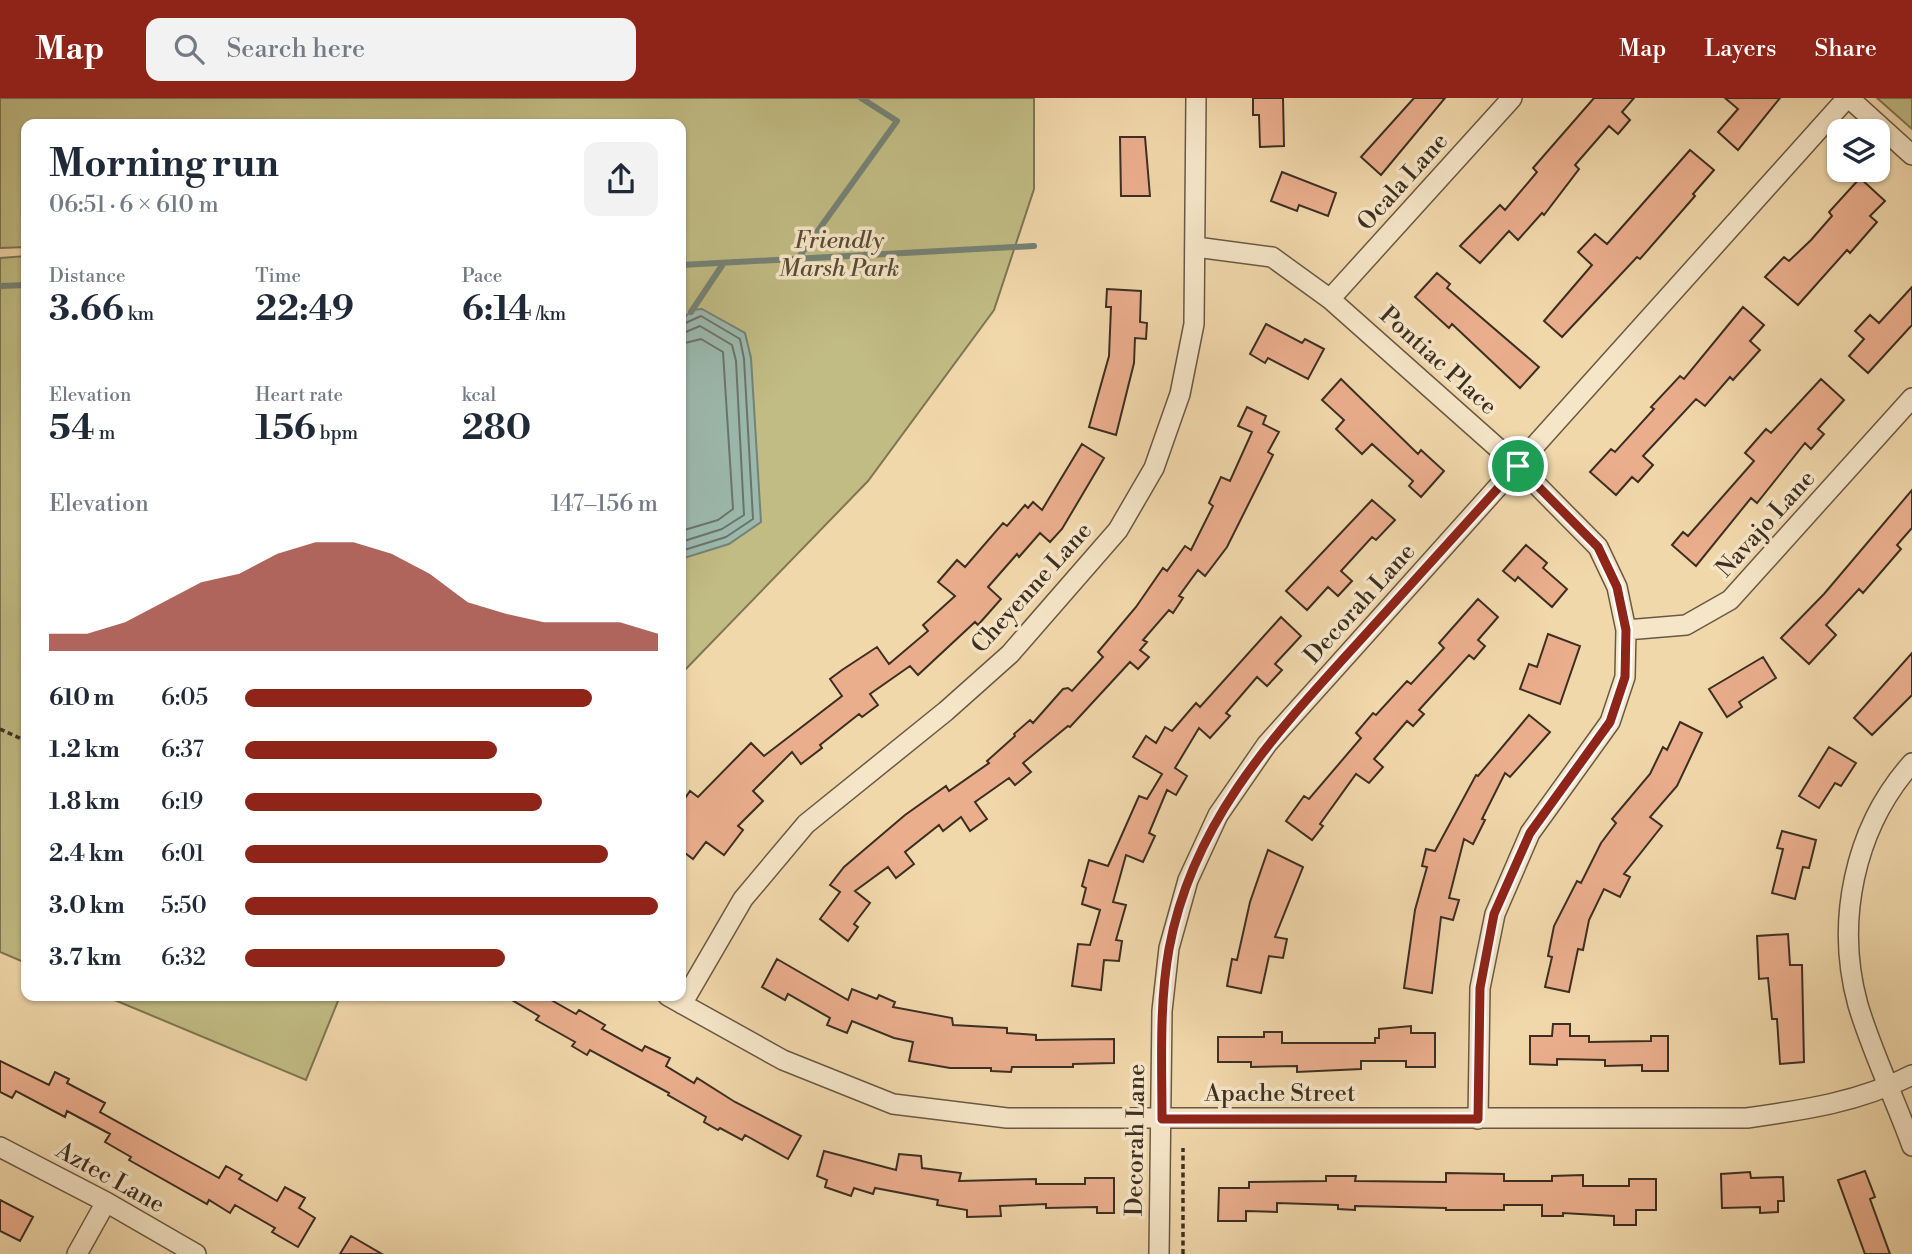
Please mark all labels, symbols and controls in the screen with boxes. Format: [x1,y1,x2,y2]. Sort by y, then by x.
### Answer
search box [146,18,636,81]
text: Map [35,29,104,70]
icon: search [170,30,208,68]
text: Search here [226,33,365,65]
text: Map [1619,34,1666,64]
text: Layers [1704,34,1776,64]
text: Share [1814,34,1877,64]
map controls [1827,119,1890,182]
button: layers [1827,119,1890,182]
street label: Ocala Lane [1351,127,1455,237]
text: Morning run [49,141,279,188]
button: share [584,142,658,216]
text: 06:51 · 6 × 610 m [49,191,219,219]
park label: Friendly Marsh Park [779,226,899,284]
text: Distance [49,264,126,288]
text: Time [255,264,301,288]
text: Pace [462,264,502,288]
text: 3.66 [49,288,124,331]
text: 22:49 [255,288,354,331]
text: 6:14 [462,288,532,331]
street label: Pontiac Place [1373,300,1503,422]
text: km [124,302,154,326]
text: /km [532,302,566,326]
text: Elevation [49,383,131,407]
text: Heart rate [255,383,343,407]
text: kcal [462,383,496,407]
text: 54 [49,407,95,450]
text: 156 [255,407,316,450]
text: 280 [462,407,531,450]
text: m [95,421,115,445]
text: bpm [316,421,358,445]
pin [1488,436,1548,496]
icon: arrive [1499,447,1537,485]
street label: Navajo Lane [1710,464,1822,584]
text: Elevation [49,490,149,518]
text: 147–156 m [551,490,658,518]
street label: Cheyenne Lane [965,516,1099,660]
street label: Decorah Lane [1298,537,1422,671]
text: 610 m [49,684,114,712]
text: 6:05 [161,684,208,712]
text: 1.2 km [49,736,120,764]
text: 6:37 [161,736,204,764]
text: 1.8 km [49,788,120,816]
text: 6:19 [161,788,203,816]
text: 2.4 km [49,840,124,868]
text: 6:01 [161,840,205,868]
text: 3.0 km [49,892,125,920]
text: 5:50 [161,892,207,920]
text: 3.7 km [49,944,122,972]
text: 6:32 [161,944,206,972]
street label: Decorah Lane [1120,1063,1152,1217]
street label: Apache Street [1204,1079,1356,1109]
street label: Aztec Lane [49,1135,170,1220]

